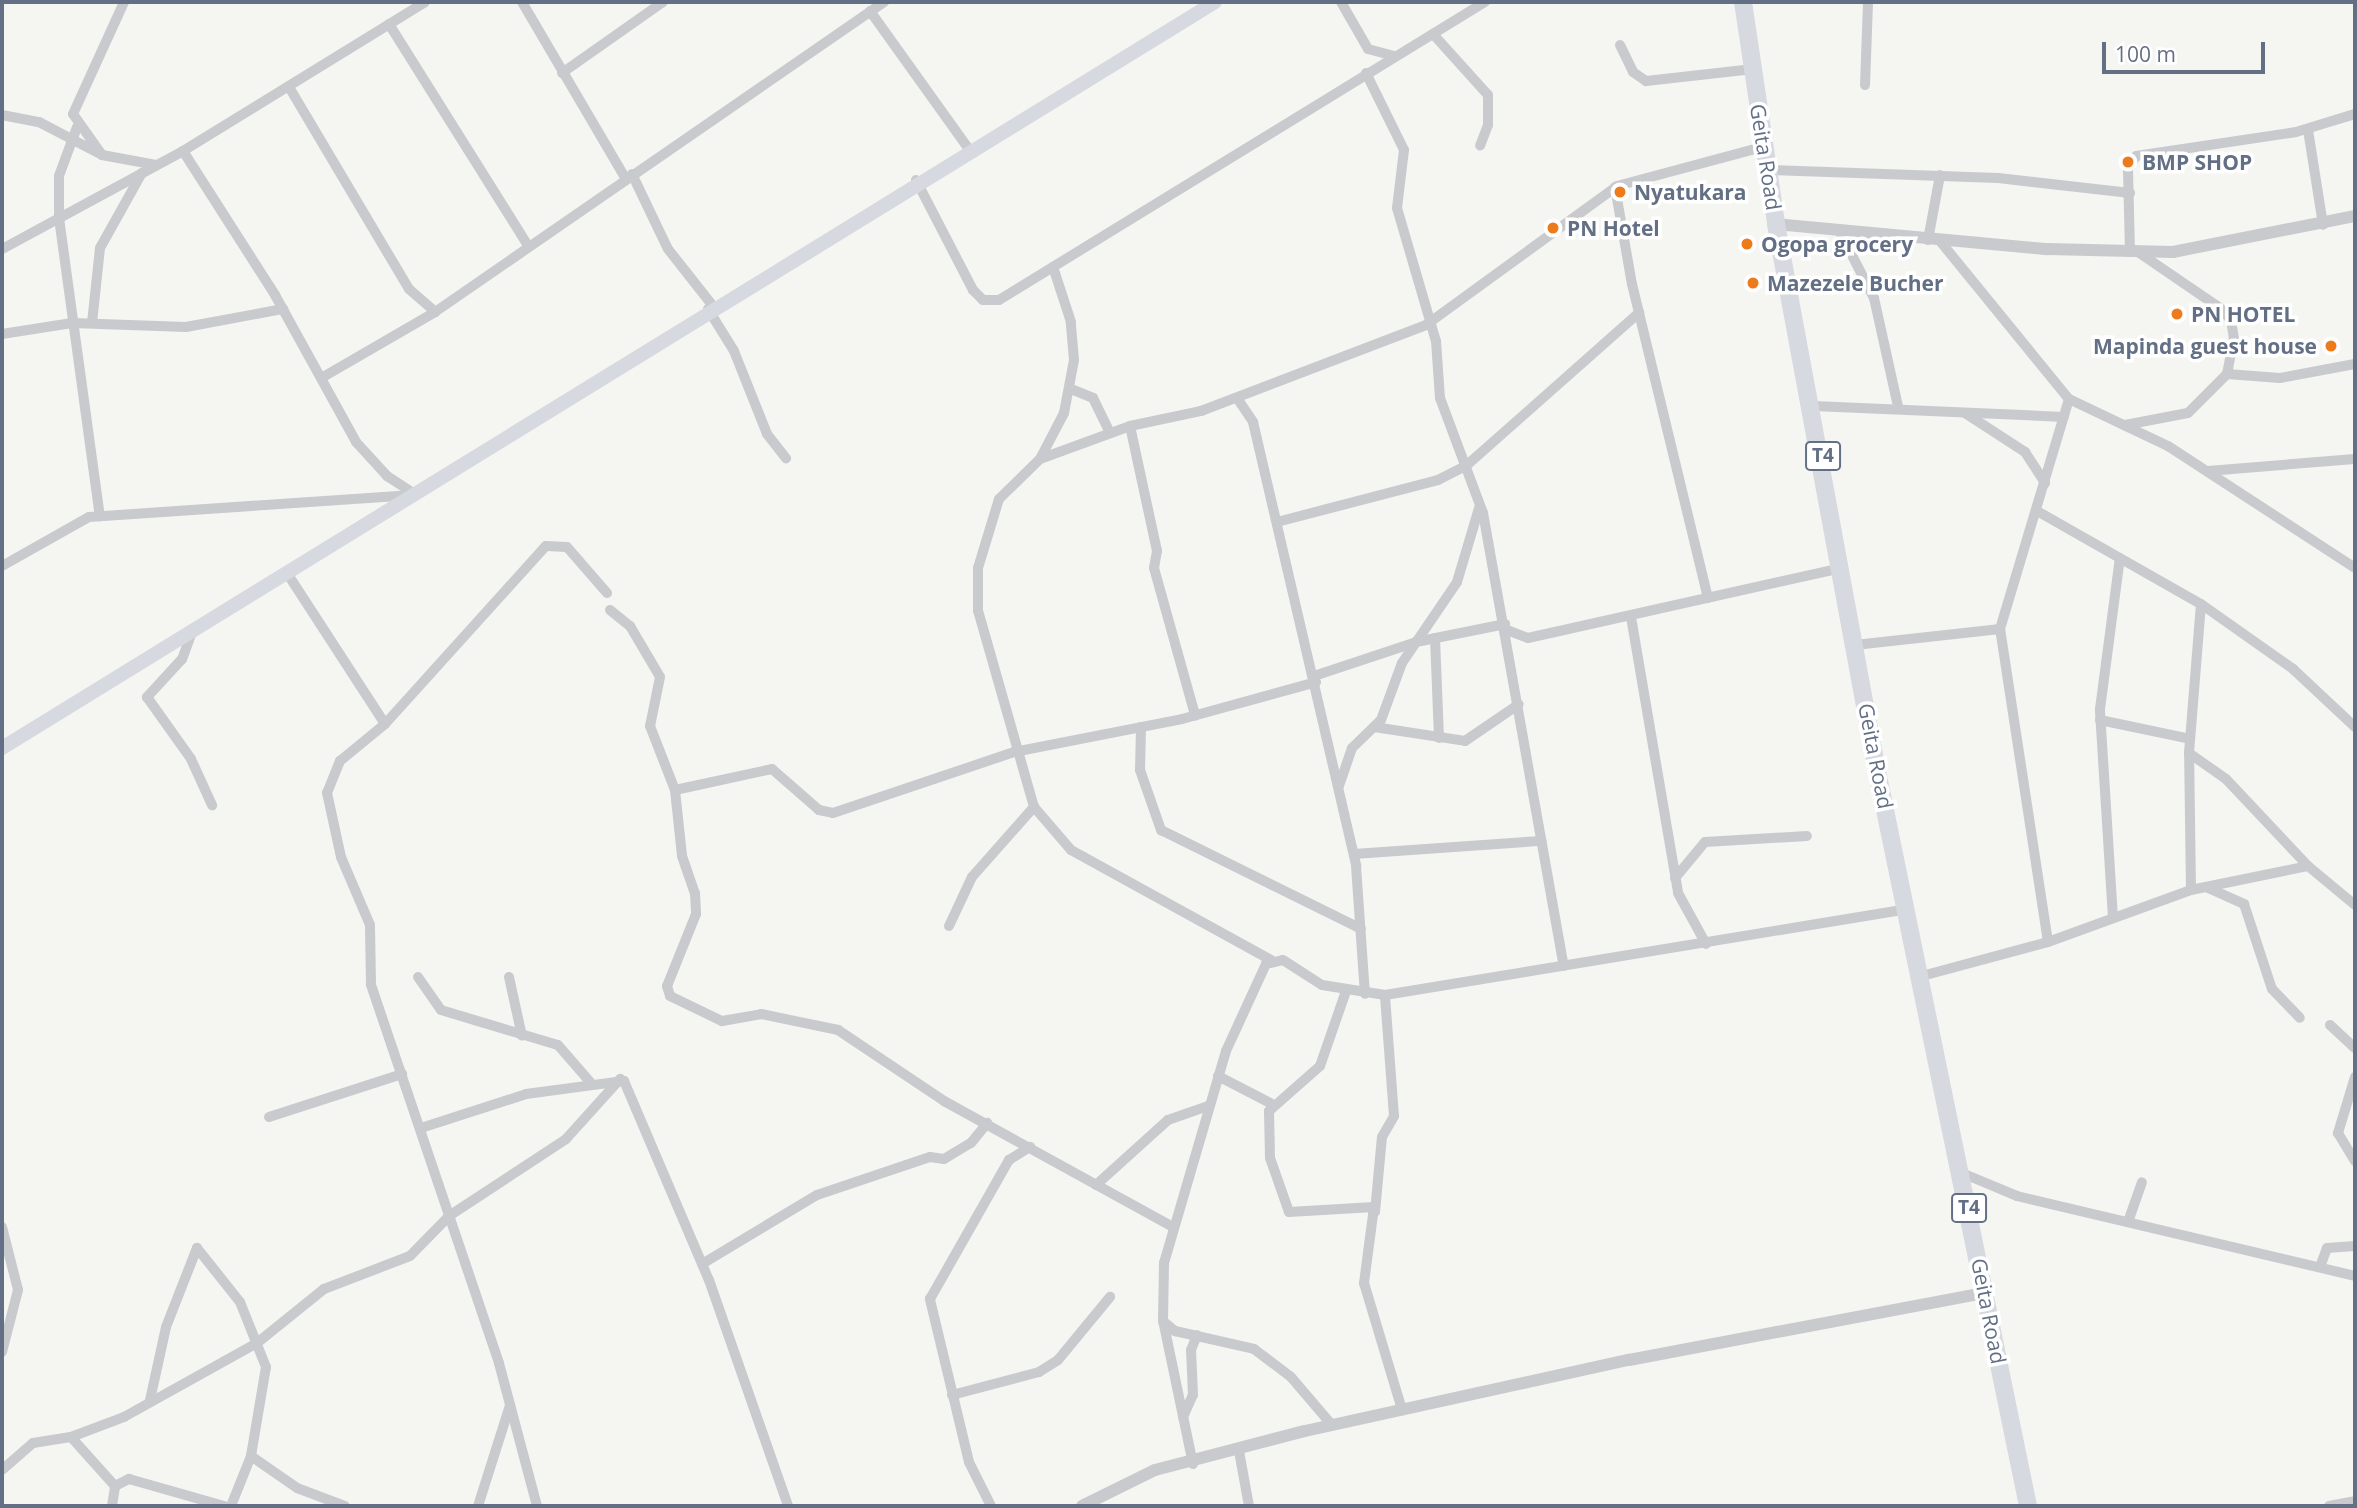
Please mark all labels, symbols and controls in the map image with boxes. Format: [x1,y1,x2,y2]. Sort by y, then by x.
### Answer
scale bar [2105,28,2268,72]
text: 100 m [2115,40,2176,68]
street label: Geita Road [1745,102,1787,212]
place label: BMP SHOP [2142,149,2252,175]
marker: BMP SHOP [2120,154,2136,170]
place label: Nyatukara [1634,179,1747,205]
marker: Nyatukara [1612,184,1628,200]
place label: PN Hotel [1567,215,1660,241]
marker: PN Hotel [1545,220,1561,236]
place label: Ogopa grocery [1761,231,1913,257]
marker: Ogopa grocery [1739,236,1755,252]
place label: Mazezele Bucher [1767,270,1944,296]
marker: Mazezele Bucher [1745,275,1761,291]
place label: PN HOTEL [2191,301,2295,327]
marker: PN HOTEL [2169,306,2185,322]
place label: Mapinda guest house [2093,333,2317,359]
marker: Mapinda guest house [2323,338,2339,354]
road number: T4 [1804,440,1842,471]
street label: Geita Road [1853,701,1899,811]
road number: T4 [1950,1192,1988,1224]
street label: Geita Road [1966,1256,2012,1366]

